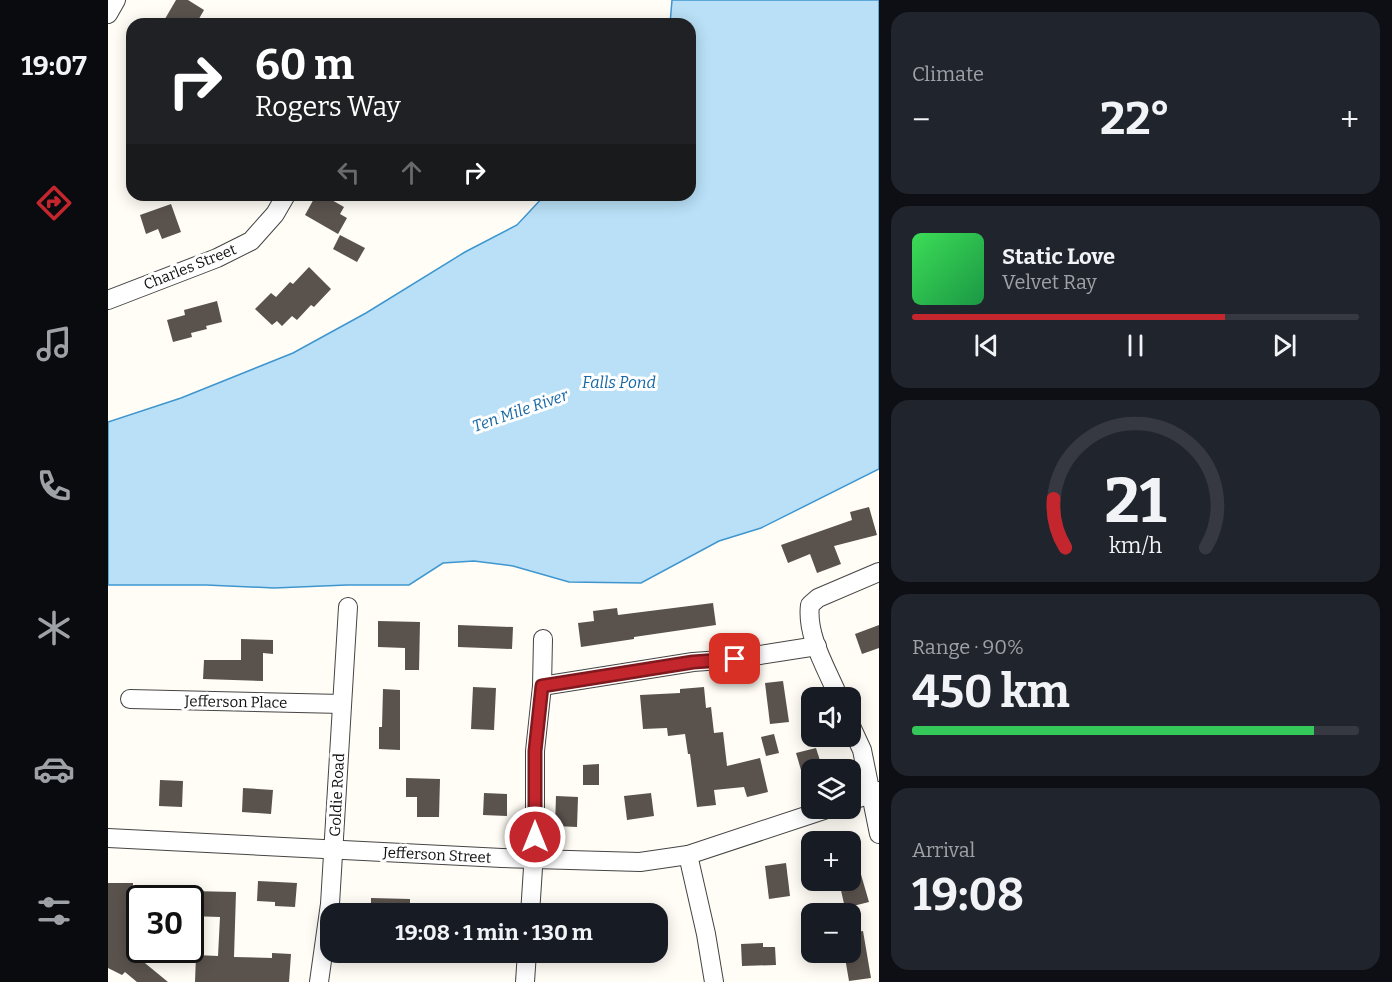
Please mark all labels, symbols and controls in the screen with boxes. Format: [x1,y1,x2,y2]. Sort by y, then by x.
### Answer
text: 60 m [255,40,354,90]
icon: right [156,42,234,120]
text: 19:07 [21,50,87,82]
text: Climate [912,62,984,86]
text: Rogers Way [255,91,401,123]
text: 22° [1100,92,1170,146]
text: − [912,100,930,140]
text: + [1340,100,1359,140]
icon: left [332,156,365,189]
icon: ahead [395,156,428,189]
icon: right [458,156,491,189]
icon: directions [33,182,75,224]
street label: Charles Street [141,240,239,294]
text: Static Love [1002,243,1115,270]
text: Velvet Ray [1002,270,1097,294]
icon: music [33,323,75,365]
icon: previous [970,329,1003,362]
icon: pause [1119,329,1152,362]
icon: next [1268,329,1301,362]
water label: Falls Pond [582,373,656,392]
water label: Ten Mile River [470,385,572,436]
text: 21 [1104,464,1167,539]
icon: phone [33,465,75,507]
text: km/h [1109,533,1162,559]
icon: climate [33,607,75,649]
pin [709,633,760,684]
text: Range · 90% [912,635,1024,659]
icon: arrive [718,642,751,675]
text: 450 km [912,665,1070,719]
map controls [801,687,861,963]
button: sound [801,687,861,747]
street label: Jefferson Place [184,692,287,712]
icon: car [33,748,75,790]
street label: Goldie Road [326,753,348,837]
button: layers [801,759,861,819]
position arrow [503,805,567,869]
button: + [801,831,861,891]
text: Arrival [912,838,975,862]
street label: Jefferson Street [381,843,492,867]
text: 19:08 [912,868,1024,922]
speed limit sign: 30 [126,885,204,963]
icon: filters [33,890,75,932]
button: − [801,903,861,963]
text: 19:08 · 1 min · 130 m [395,919,593,946]

